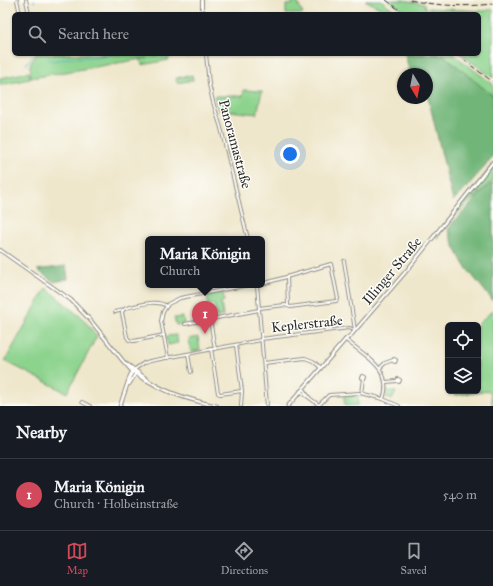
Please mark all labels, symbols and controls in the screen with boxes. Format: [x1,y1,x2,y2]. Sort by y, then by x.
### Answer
search box [12,12,481,56]
icon: search [26,23,48,45]
text: Search here [58,25,129,43]
north arrow [397,68,433,104]
street label: Panoramastraße [215,98,255,191]
your location [280,144,300,164]
street label: Illinger Straße [359,234,425,308]
popup [145,236,265,288]
text: Maria Königin [160,245,250,263]
text: Church [160,263,200,279]
pin: 1 [192,301,218,334]
street label: Keplerstraße [270,312,344,336]
map controls [445,322,481,394]
button: locate [445,322,481,358]
button: layers [445,358,481,394]
text: Nearby [16,422,67,443]
text: Maria Königin [54,478,145,496]
text: 1 [26,487,32,503]
text: 540 m [443,487,477,503]
text: Church · Holbeinstraße [54,496,178,512]
tab: Map [66,540,88,577]
tab: Directions [221,540,268,577]
tab: Saved [401,540,427,577]

